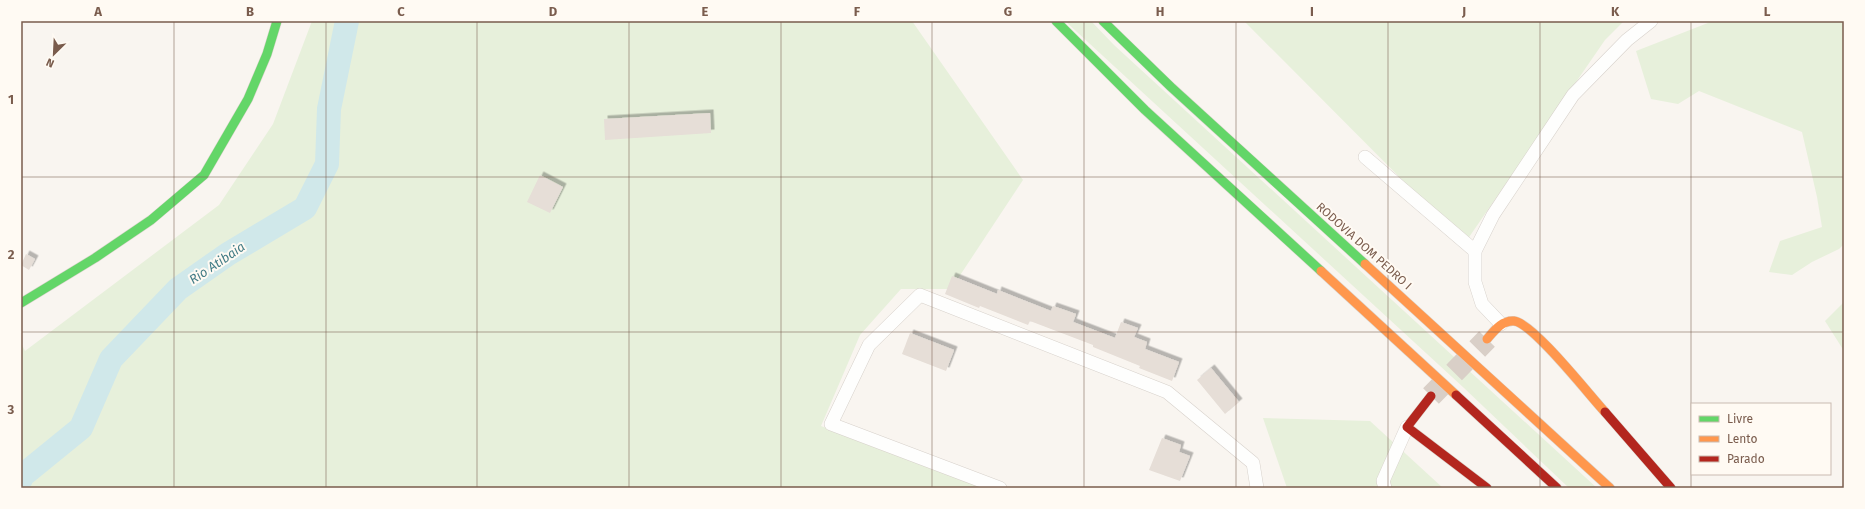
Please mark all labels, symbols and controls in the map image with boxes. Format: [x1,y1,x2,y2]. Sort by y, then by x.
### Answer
text: A [93,4,102,19]
text: B [246,4,254,19]
text: C [397,4,405,19]
text: D [549,4,558,19]
text: E [702,4,709,19]
text: F [854,4,861,19]
text: G [1004,4,1012,19]
text: H [1156,4,1164,19]
text: I [1310,4,1314,19]
text: J [1461,4,1466,19]
text: K [1611,4,1620,19]
text: L [1764,4,1771,19]
north arrow [34,34,74,74]
text: N [44,55,56,70]
text: 1 [8,92,14,107]
street label: RODOVIA DOM PEDRO I [1313,199,1415,293]
water label: Rio Atibaia [186,239,248,287]
text: 2 [8,247,15,262]
text: 3 [7,402,15,417]
legend [1691,403,1831,475]
text: Livre [1727,412,1753,426]
text: Lento [1727,432,1757,446]
text: Parado [1727,452,1765,466]

